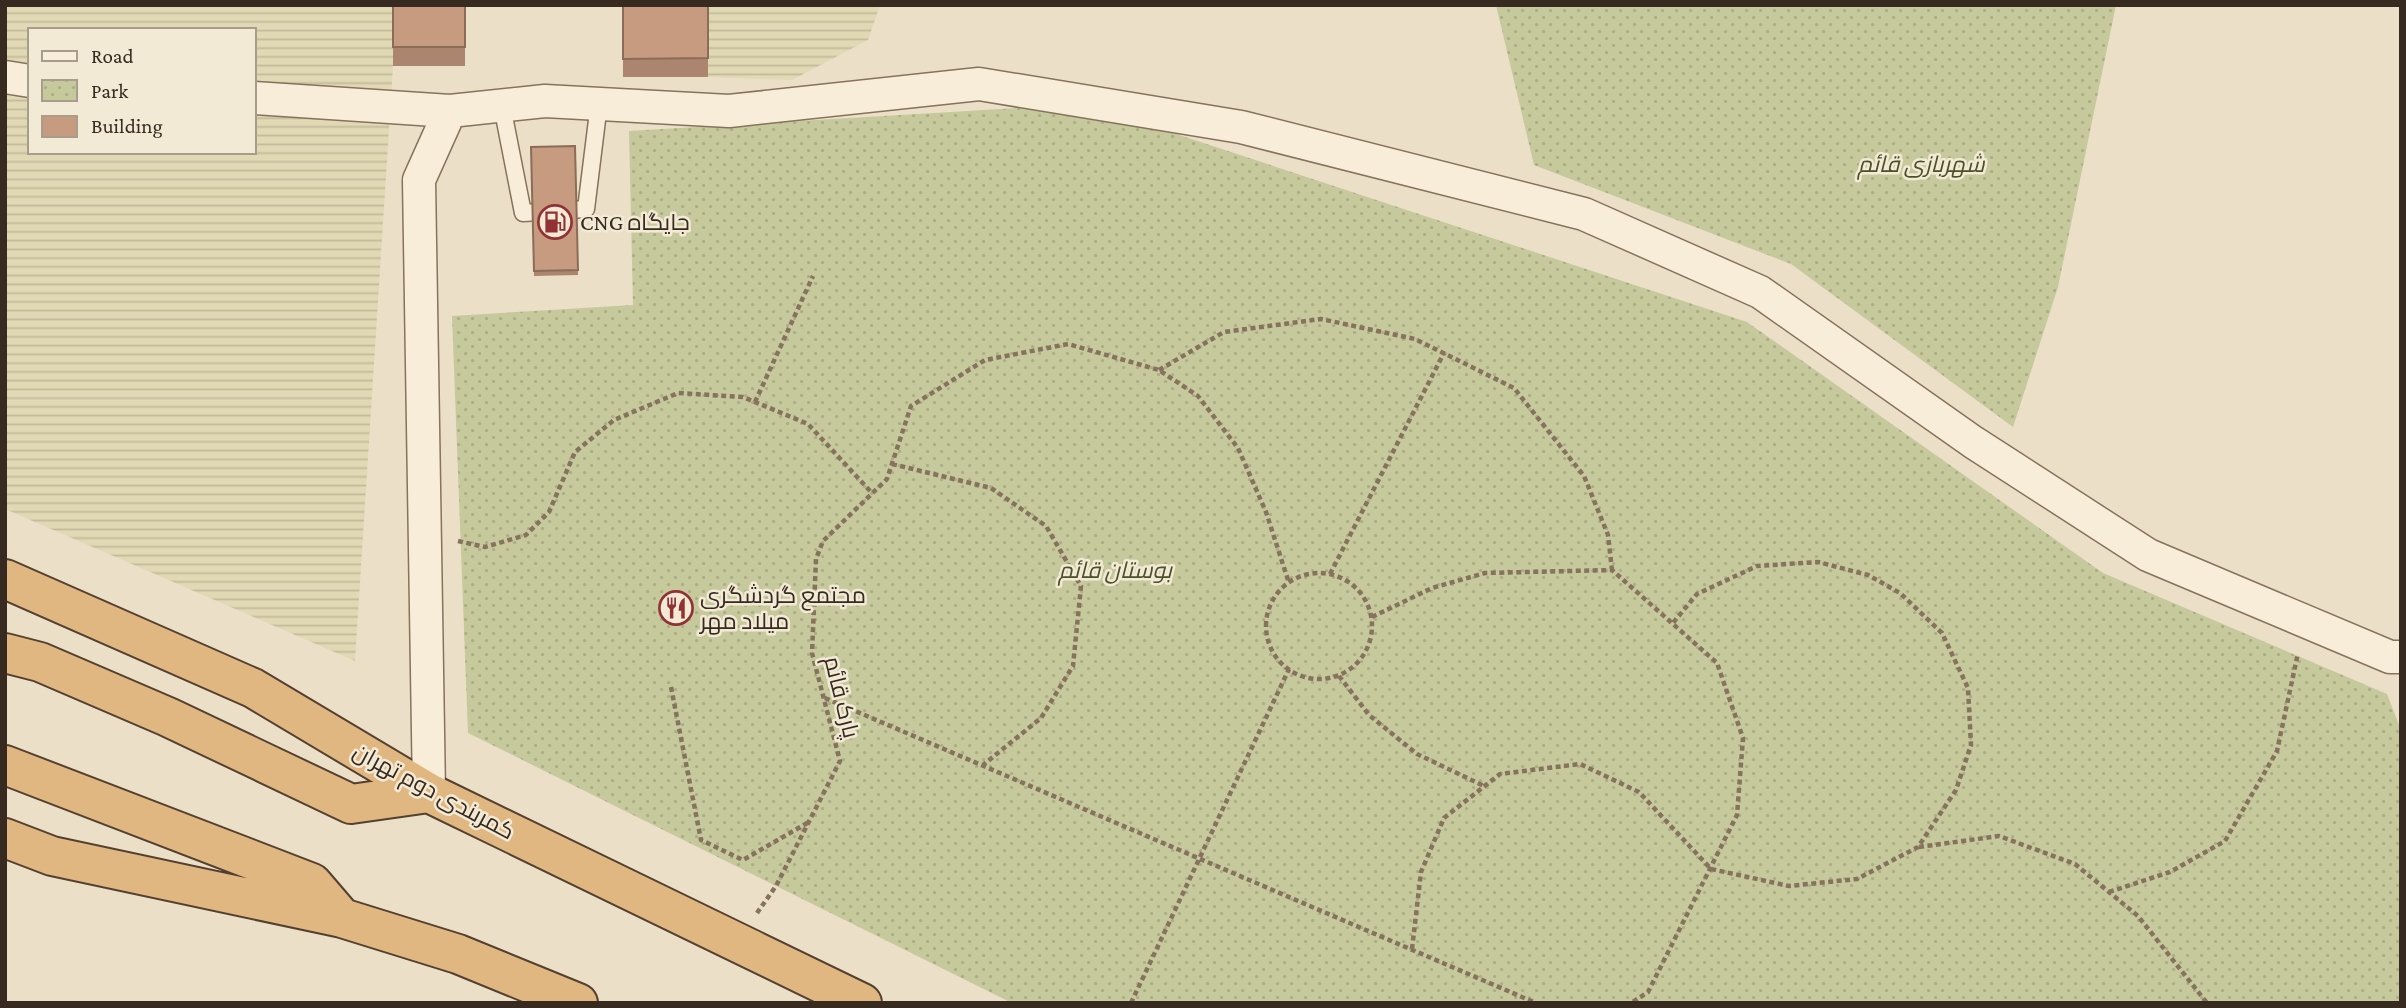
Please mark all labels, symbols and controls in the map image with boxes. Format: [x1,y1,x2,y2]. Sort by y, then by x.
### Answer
legend [28,28,256,154]
text: Road [91,44,134,68]
text: Park [91,79,128,103]
text: Building [91,114,163,138]
park label: شهربازی قائم [1856,151,1985,180]
fuel station icon: CNG جایگاه [536,203,574,241]
place label: CNG جایگاه [580,209,690,235]
park label: بوستان قائم [1057,557,1174,586]
place label: مجتمع گردشگری میلاد مهر [698,582,866,635]
restaurant icon: مجتمع گردشگری میلاد مهر [657,589,695,627]
street label: پارک قائم [816,653,865,741]
street label: کمربندی دوم تهران [347,738,519,847]

